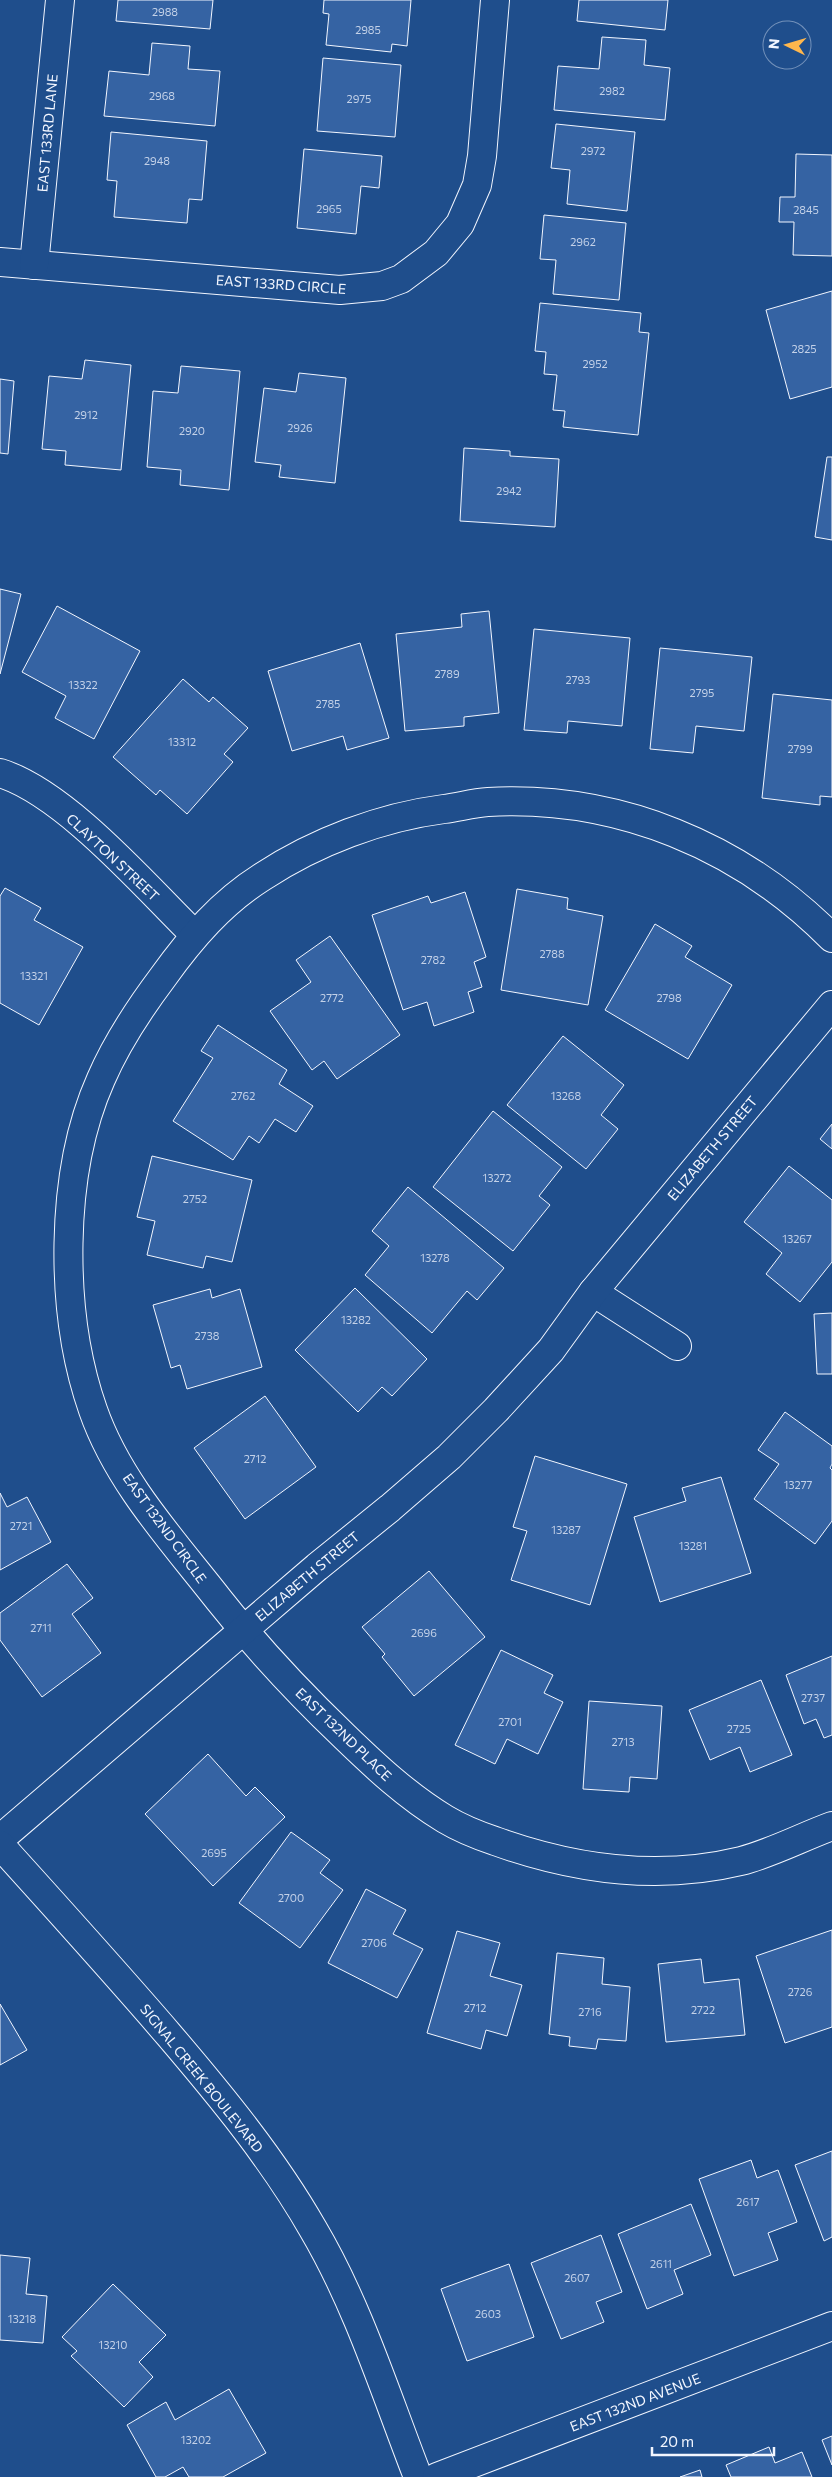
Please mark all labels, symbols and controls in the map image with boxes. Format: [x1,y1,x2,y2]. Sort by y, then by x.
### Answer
house number: 2988 [152,5,178,18]
north arrow [762,20,812,70]
house number: 2985 [355,23,381,36]
text: N [765,38,782,50]
street label: EAST 133RD LANE [33,73,61,193]
house number: 2982 [599,84,625,97]
house number: 2968 [149,89,175,102]
house number: 2975 [347,92,371,105]
house number: 2972 [581,144,605,157]
house number: 2948 [144,154,170,167]
house number: 2965 [316,202,342,215]
house number: 2845 [793,203,819,216]
house number: 2962 [570,235,596,248]
street label: EAST 133RD CIRCLE [215,271,347,297]
house number: 2825 [791,342,817,355]
house number: 2952 [582,357,608,370]
house number: 2912 [74,408,98,421]
house number: 2926 [287,421,313,434]
house number: 2920 [179,424,205,437]
house number: 2942 [496,484,522,497]
house number: 2789 [434,667,460,680]
house number: 2793 [566,673,590,686]
house number: 13322 [68,678,98,691]
house number: 2795 [690,686,714,699]
house number: 2785 [316,697,340,710]
house number: 13312 [168,735,196,748]
house number: 2799 [787,742,813,755]
street label: CLAYTON STREET [63,810,163,904]
house number: 2788 [539,947,565,960]
house number: 2782 [421,953,445,966]
house number: 13321 [20,969,48,982]
house number: 2772 [320,991,344,1004]
house number: 2798 [656,991,682,1004]
house number: 2762 [231,1089,255,1102]
house number: 13268 [551,1089,582,1102]
street label: ELIZABETH STREET [663,1092,761,1204]
house number: 13272 [483,1171,511,1184]
house number: 2752 [183,1192,207,1205]
house number: 13267 [782,1232,812,1245]
house number: 13278 [420,1251,450,1264]
house number: 13282 [341,1313,371,1326]
house number: 2738 [195,1329,220,1342]
house number: 2712 [244,1452,266,1465]
street label: EAST 132ND CIRCLE [119,1470,211,1586]
house number: 13277 [784,1478,813,1491]
house number: 2721 [10,1519,32,1532]
house number: 13287 [551,1523,581,1536]
street label: ELIZABETH STREET [251,1527,363,1625]
house number: 13281 [679,1539,707,1552]
house number: 2711 [30,1621,52,1634]
house number: 2696 [411,1626,437,1639]
street label: EAST 132ND PLACE [292,1684,396,1784]
house number: 2737 [801,1691,825,1704]
house number: 2701 [498,1715,522,1728]
house number: 2725 [727,1722,751,1735]
house number: 2713 [612,1735,634,1748]
house number: 2695 [201,1846,227,1859]
house number: 2700 [278,1891,304,1904]
house number: 2706 [361,1936,387,1949]
house number: 2726 [788,1985,813,1998]
street label: SIGNAL CREEK BOULEVARD [137,2000,267,2156]
house number: 2712 [464,2001,486,2014]
house number: 2722 [691,2003,715,2016]
house number: 2716 [578,2005,602,2018]
house number: 2617 [736,2195,760,2208]
house number: 2611 [650,2257,672,2270]
house number: 2607 [564,2271,590,2284]
house number: 2603 [475,2307,501,2320]
house number: 13218 [8,2312,37,2325]
house number: 13210 [99,2338,127,2351]
street label: EAST 132ND AVENUE [567,2369,703,2435]
scale bar [652,2424,774,2456]
text: 20 m [660,2432,694,2450]
house number: 13202 [181,2433,211,2446]

